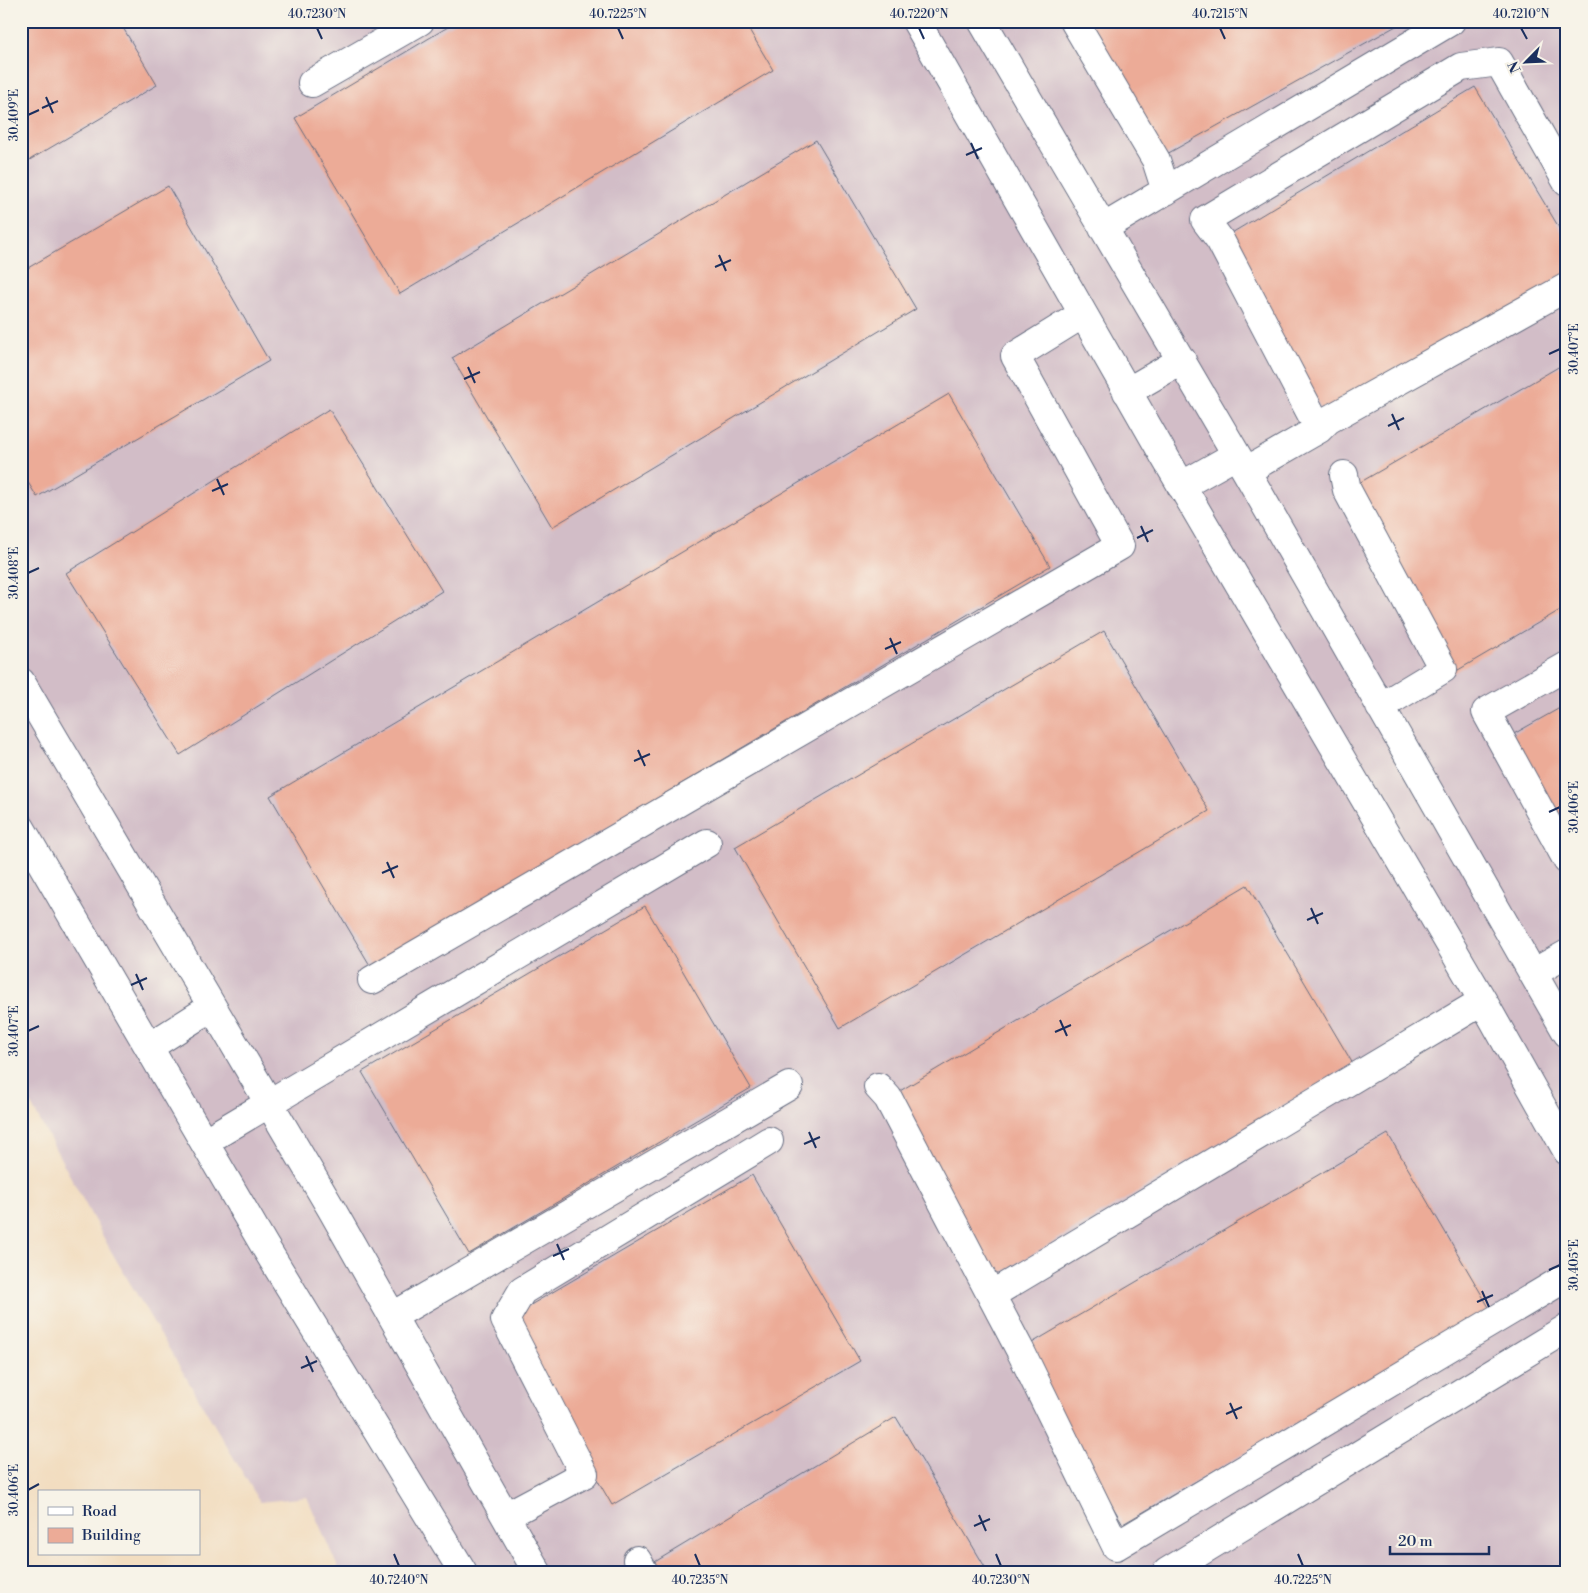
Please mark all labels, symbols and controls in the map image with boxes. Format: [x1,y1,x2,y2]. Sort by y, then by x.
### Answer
text: 40.7230°N [288,7,346,22]
text: 40.7225°N [589,7,647,22]
text: 40.7220°N [890,7,948,22]
text: 40.7215°N [1192,7,1248,22]
text: 40.7210°N [1493,7,1549,22]
north arrow [1500,38,1550,88]
text: N [1505,58,1526,76]
text: 30.409°E [7,89,22,141]
text: 30.407°E [1567,324,1582,374]
text: 30.408°E [7,547,22,599]
text: 30.406°E [1567,781,1582,833]
text: 30.407°E [7,1006,22,1056]
text: 30.405°E [1567,1239,1582,1291]
text: 30.406°E [7,1464,22,1516]
legend [38,1490,200,1556]
text: Road [82,1502,117,1521]
scale bar [1390,1523,1489,1555]
text: Building [81,1526,141,1545]
text: 20 m [1398,1532,1433,1551]
text: 40.7240°N [369,1573,429,1588]
text: 40.7235°N [671,1573,729,1588]
text: 40.7230°N [972,1573,1030,1588]
text: 40.7225°N [1274,1573,1332,1588]

